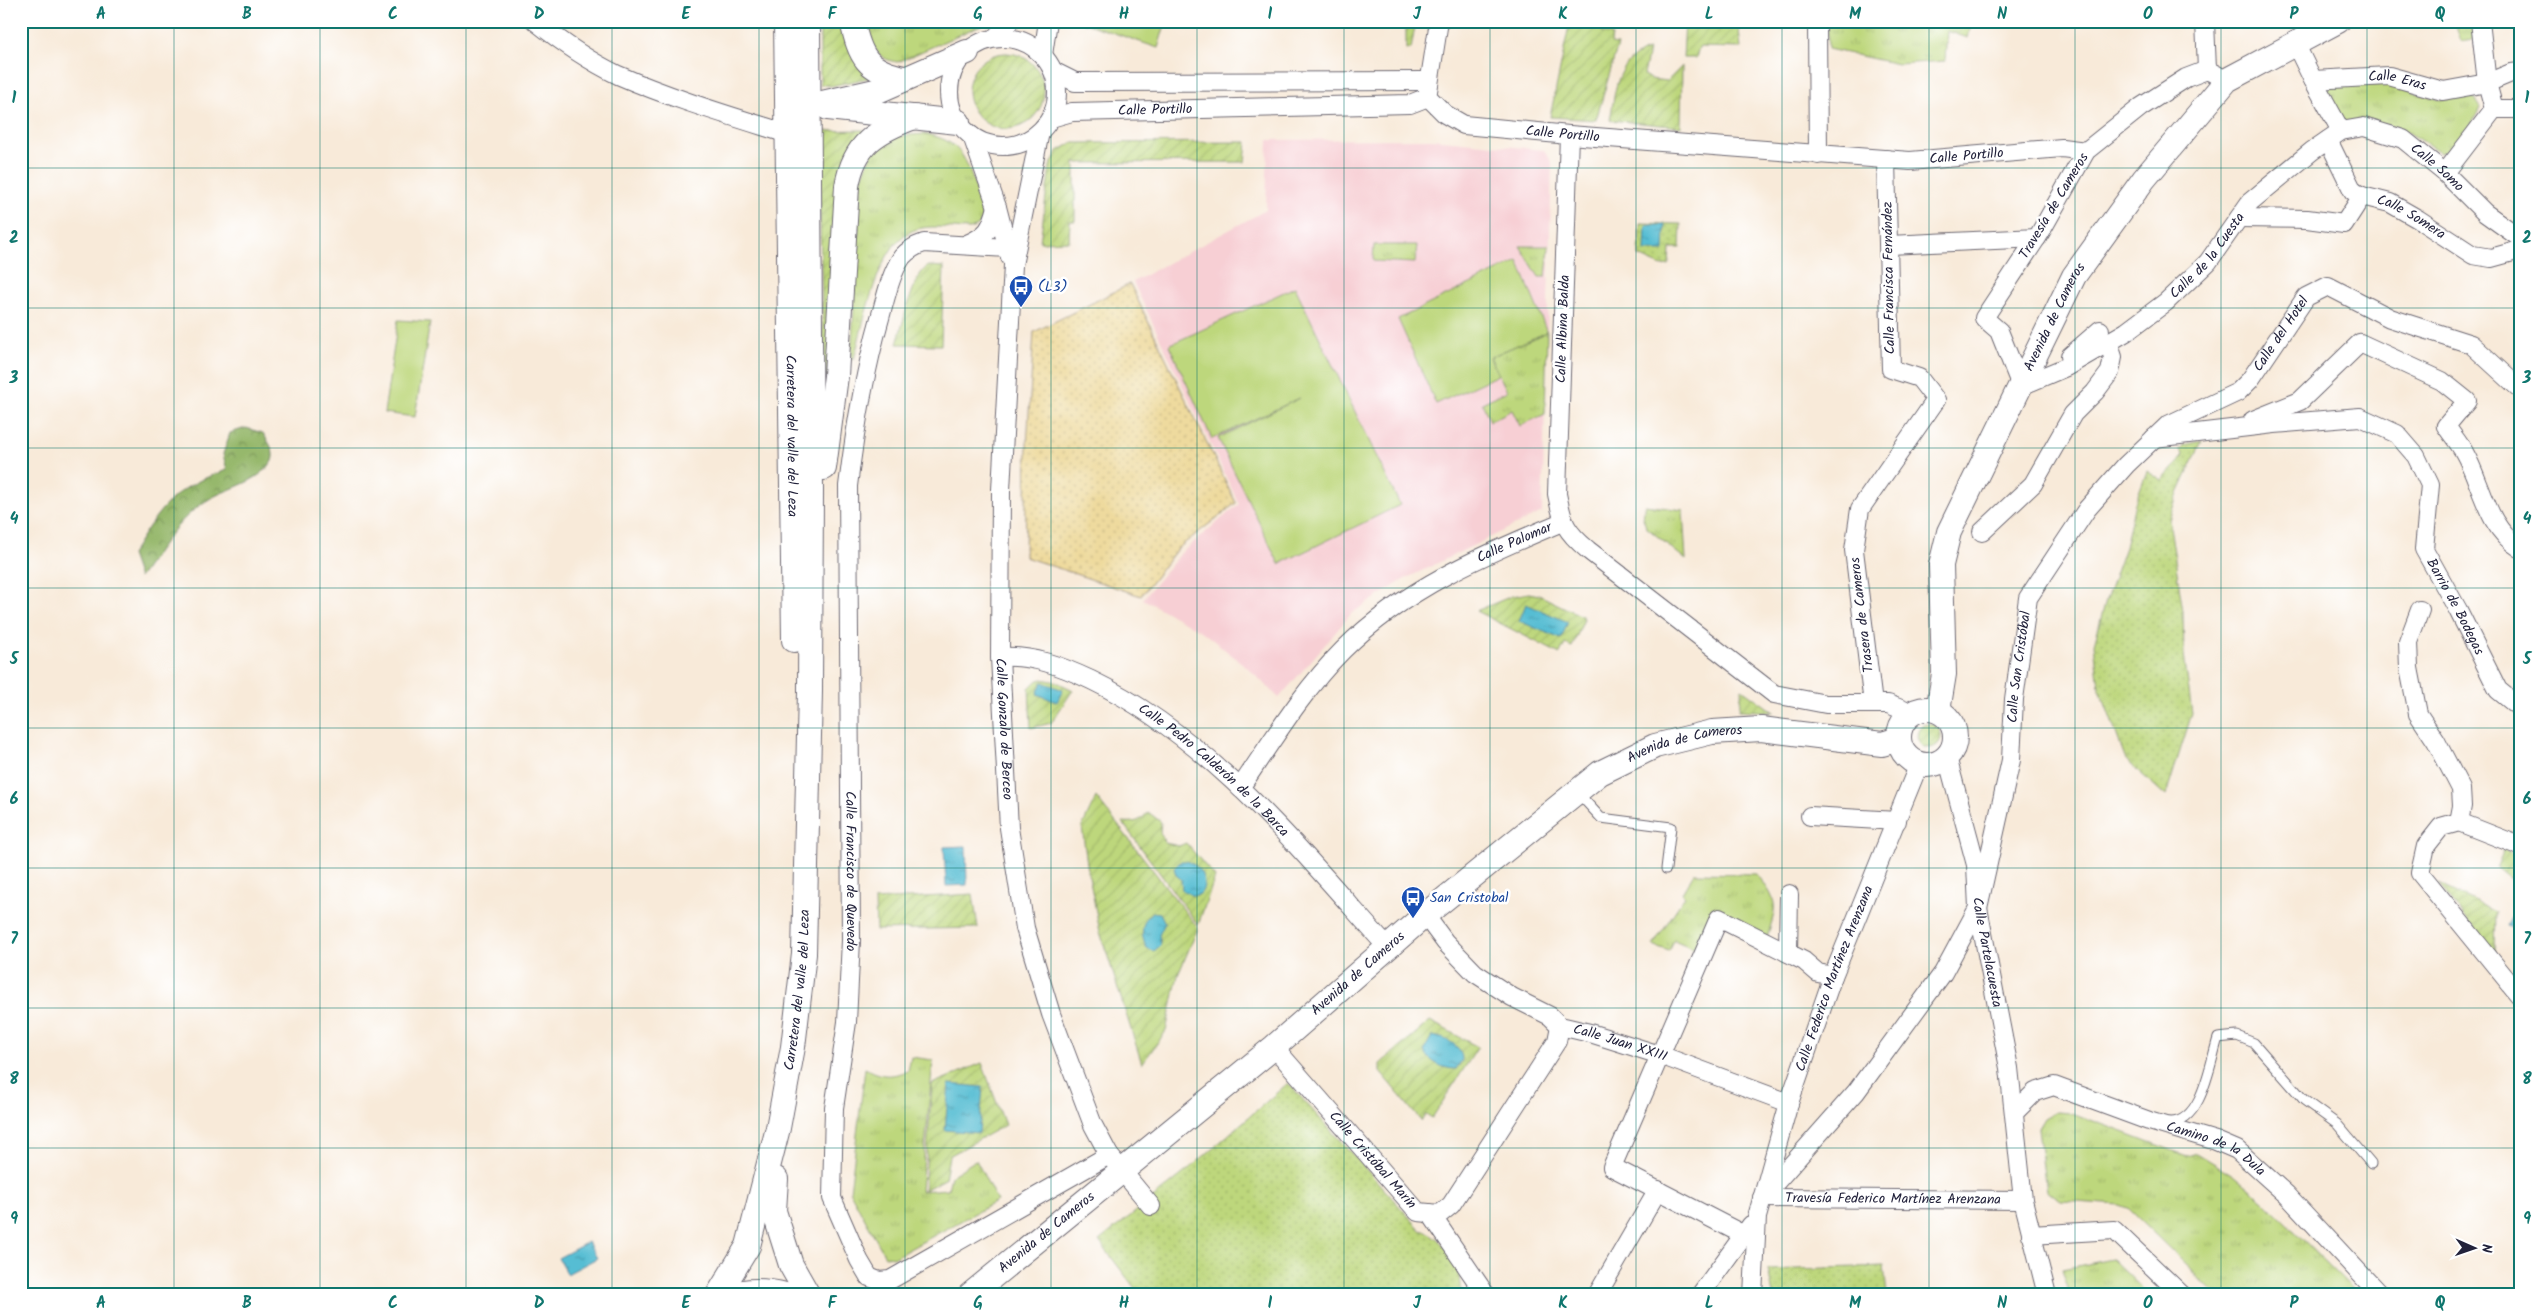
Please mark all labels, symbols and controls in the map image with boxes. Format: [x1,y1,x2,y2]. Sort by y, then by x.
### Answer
text: A [96,2,106,27]
text: B [242,2,252,27]
text: C [388,2,398,27]
text: D [534,2,545,27]
text: E [682,2,692,27]
text: F [828,2,838,27]
text: G [973,2,983,27]
text: H [1119,2,1129,27]
text: I [1268,2,1273,27]
text: J [1413,2,1422,27]
text: K [1558,2,1568,27]
text: L [1705,2,1713,27]
text: M [1849,2,1862,27]
text: N [1997,2,2007,27]
text: O [2143,2,2153,27]
text: P [2290,2,2300,27]
text: Q [2435,2,2446,27]
street label: Calle Eras [2368,65,2429,97]
text: 1 [12,86,17,111]
text: 1 [2525,86,2530,111]
street label: Calle Portillo [1118,98,1193,122]
street label: Calle Portillo [1525,120,1600,148]
street label: Calle Somo [2405,138,2469,197]
street label: Calle Portillo [1928,142,2004,170]
street label: Travesía de Cameros [2014,149,2095,263]
street label: Calle Somera [2375,189,2450,245]
street label: Calle Francisca Fernández [1877,201,1901,355]
street label: Calle de la Cuesta [2165,208,2250,304]
text: 2 [9,226,19,251]
text: 2 [2522,226,2532,251]
street label: Avenida de Cameros [2018,258,2091,375]
bus stop icon: (L3) [1008,274,1034,308]
street label: Calle Albina Balda [1550,274,1576,384]
place label: (L3) [1038,276,1067,298]
street label: Calle del Hotel [2248,291,2315,376]
street label: Carretera del valle del Leza [779,355,803,517]
text: 3 [9,366,19,391]
text: 3 [2522,366,2532,391]
text: 4 [10,507,19,532]
text: 4 [2523,507,2532,532]
street label: Calle Palomar [1473,516,1557,569]
street label: Barrio de Bodegas [2420,554,2490,659]
street label: Trasera de Cameros [1844,556,1880,674]
street label: Calle San Cristóbal [2002,609,2037,723]
text: 5 [9,647,20,672]
text: 5 [2522,647,2533,672]
street label: Calle Gonzalo de Berceo [989,657,1018,800]
street label: Calle Pedro Calderón de la Barca [1134,698,1294,842]
street label: Avenida de Cameros [1623,719,1743,769]
text: 6 [10,787,19,812]
text: 6 [2523,787,2532,812]
street label: Calle Francisco de Quevedo [839,791,862,952]
street label: Calle Federico Martínez Arenzana [1790,882,1880,1075]
bus stop icon: San Cristobal [1400,885,1426,919]
place label: San Cristobal [1430,887,1509,909]
street label: Calle Partelacuesta [1967,897,2008,1009]
street label: Carretera del valle del Leza [778,909,816,1072]
street label: Avenida de Cameros [1306,926,1410,1021]
text: 7 [10,927,18,952]
text: 7 [2523,927,2531,952]
street label: Calle Juan XXIII [1571,1018,1670,1068]
text: 8 [9,1067,19,1092]
text: 8 [2522,1067,2532,1092]
street label: Calle Cristóbal Marín [1324,1106,1422,1214]
street label: Camino de la Dula [2164,1116,2270,1182]
street label: Avenida de Cameros [994,1186,1100,1279]
street label: Travesía Federico Martínez Arenzana [1785,1187,2001,1211]
text: 9 [10,1207,18,1232]
text: 9 [2523,1207,2531,1232]
north arrow [2448,1224,2498,1274]
text: N [2475,1244,2497,1253]
text: A [96,1291,106,1316]
text: B [242,1291,252,1316]
text: C [388,1291,398,1316]
text: D [534,1291,545,1316]
text: E [682,1291,692,1316]
text: F [828,1291,838,1316]
text: G [973,1291,983,1316]
text: H [1119,1291,1129,1316]
text: I [1268,1291,1273,1316]
text: J [1413,1291,1422,1316]
text: K [1558,1291,1568,1316]
text: L [1705,1291,1713,1316]
text: M [1849,1291,1862,1316]
text: N [1997,1291,2007,1316]
text: O [2143,1291,2153,1316]
text: P [2290,1291,2300,1316]
text: Q [2435,1291,2446,1316]

